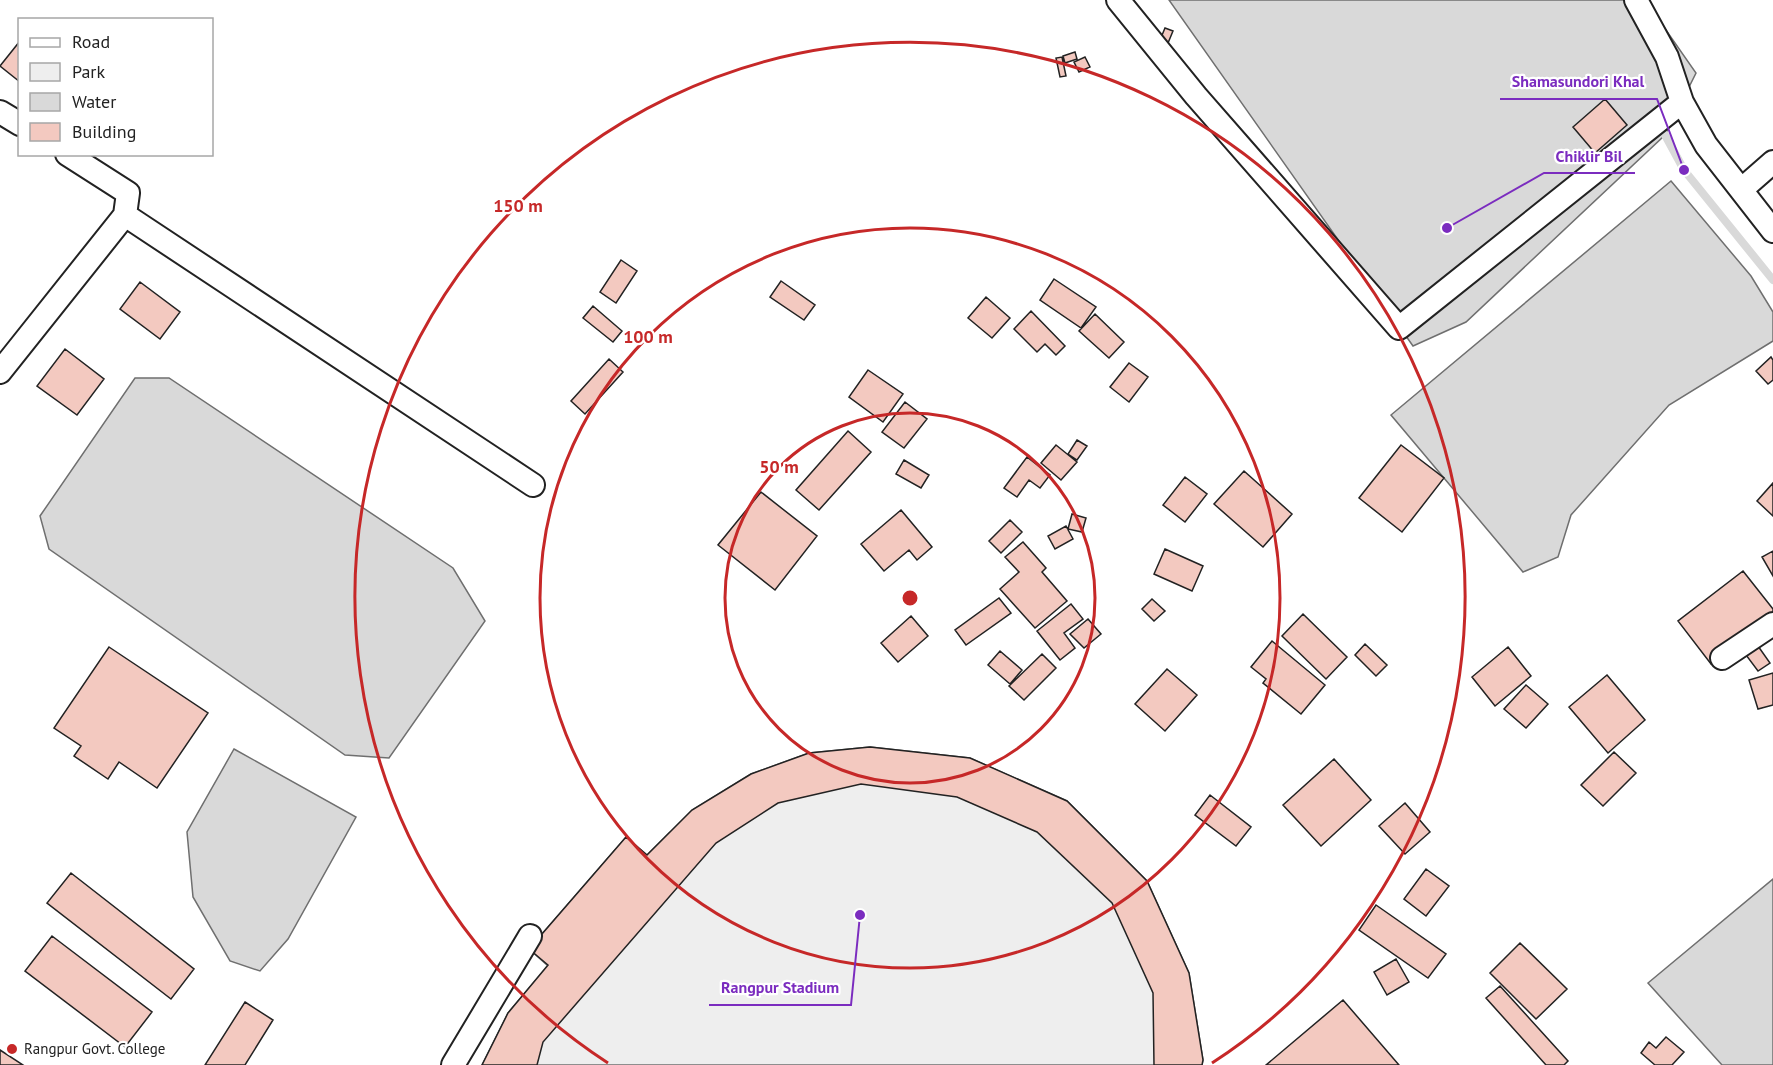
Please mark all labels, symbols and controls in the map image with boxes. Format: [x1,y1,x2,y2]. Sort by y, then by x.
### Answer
legend [18,18,213,156]
text: Road [72,30,110,53]
text: Park [72,60,105,83]
callout: Shamasundori Khal [1500,65,1657,99]
text: Shamasundori Khal [1512,71,1645,91]
text: Water [72,90,116,113]
text: Building [72,120,136,143]
callout: Chiklir Bil [1544,139,1635,173]
text: Chiklir Bil [1556,146,1623,166]
text: 150 m [493,194,543,217]
text: 100 m [623,325,673,348]
text: 50 m [759,455,799,478]
centre of rings [900,588,920,608]
callout: Rangpur Stadium [709,971,851,1005]
text: Rangpur Stadium [721,977,839,997]
place label: Rangpur Govt. College [24,1039,165,1058]
marker: Rangpur Govt. College [5,1042,19,1056]

